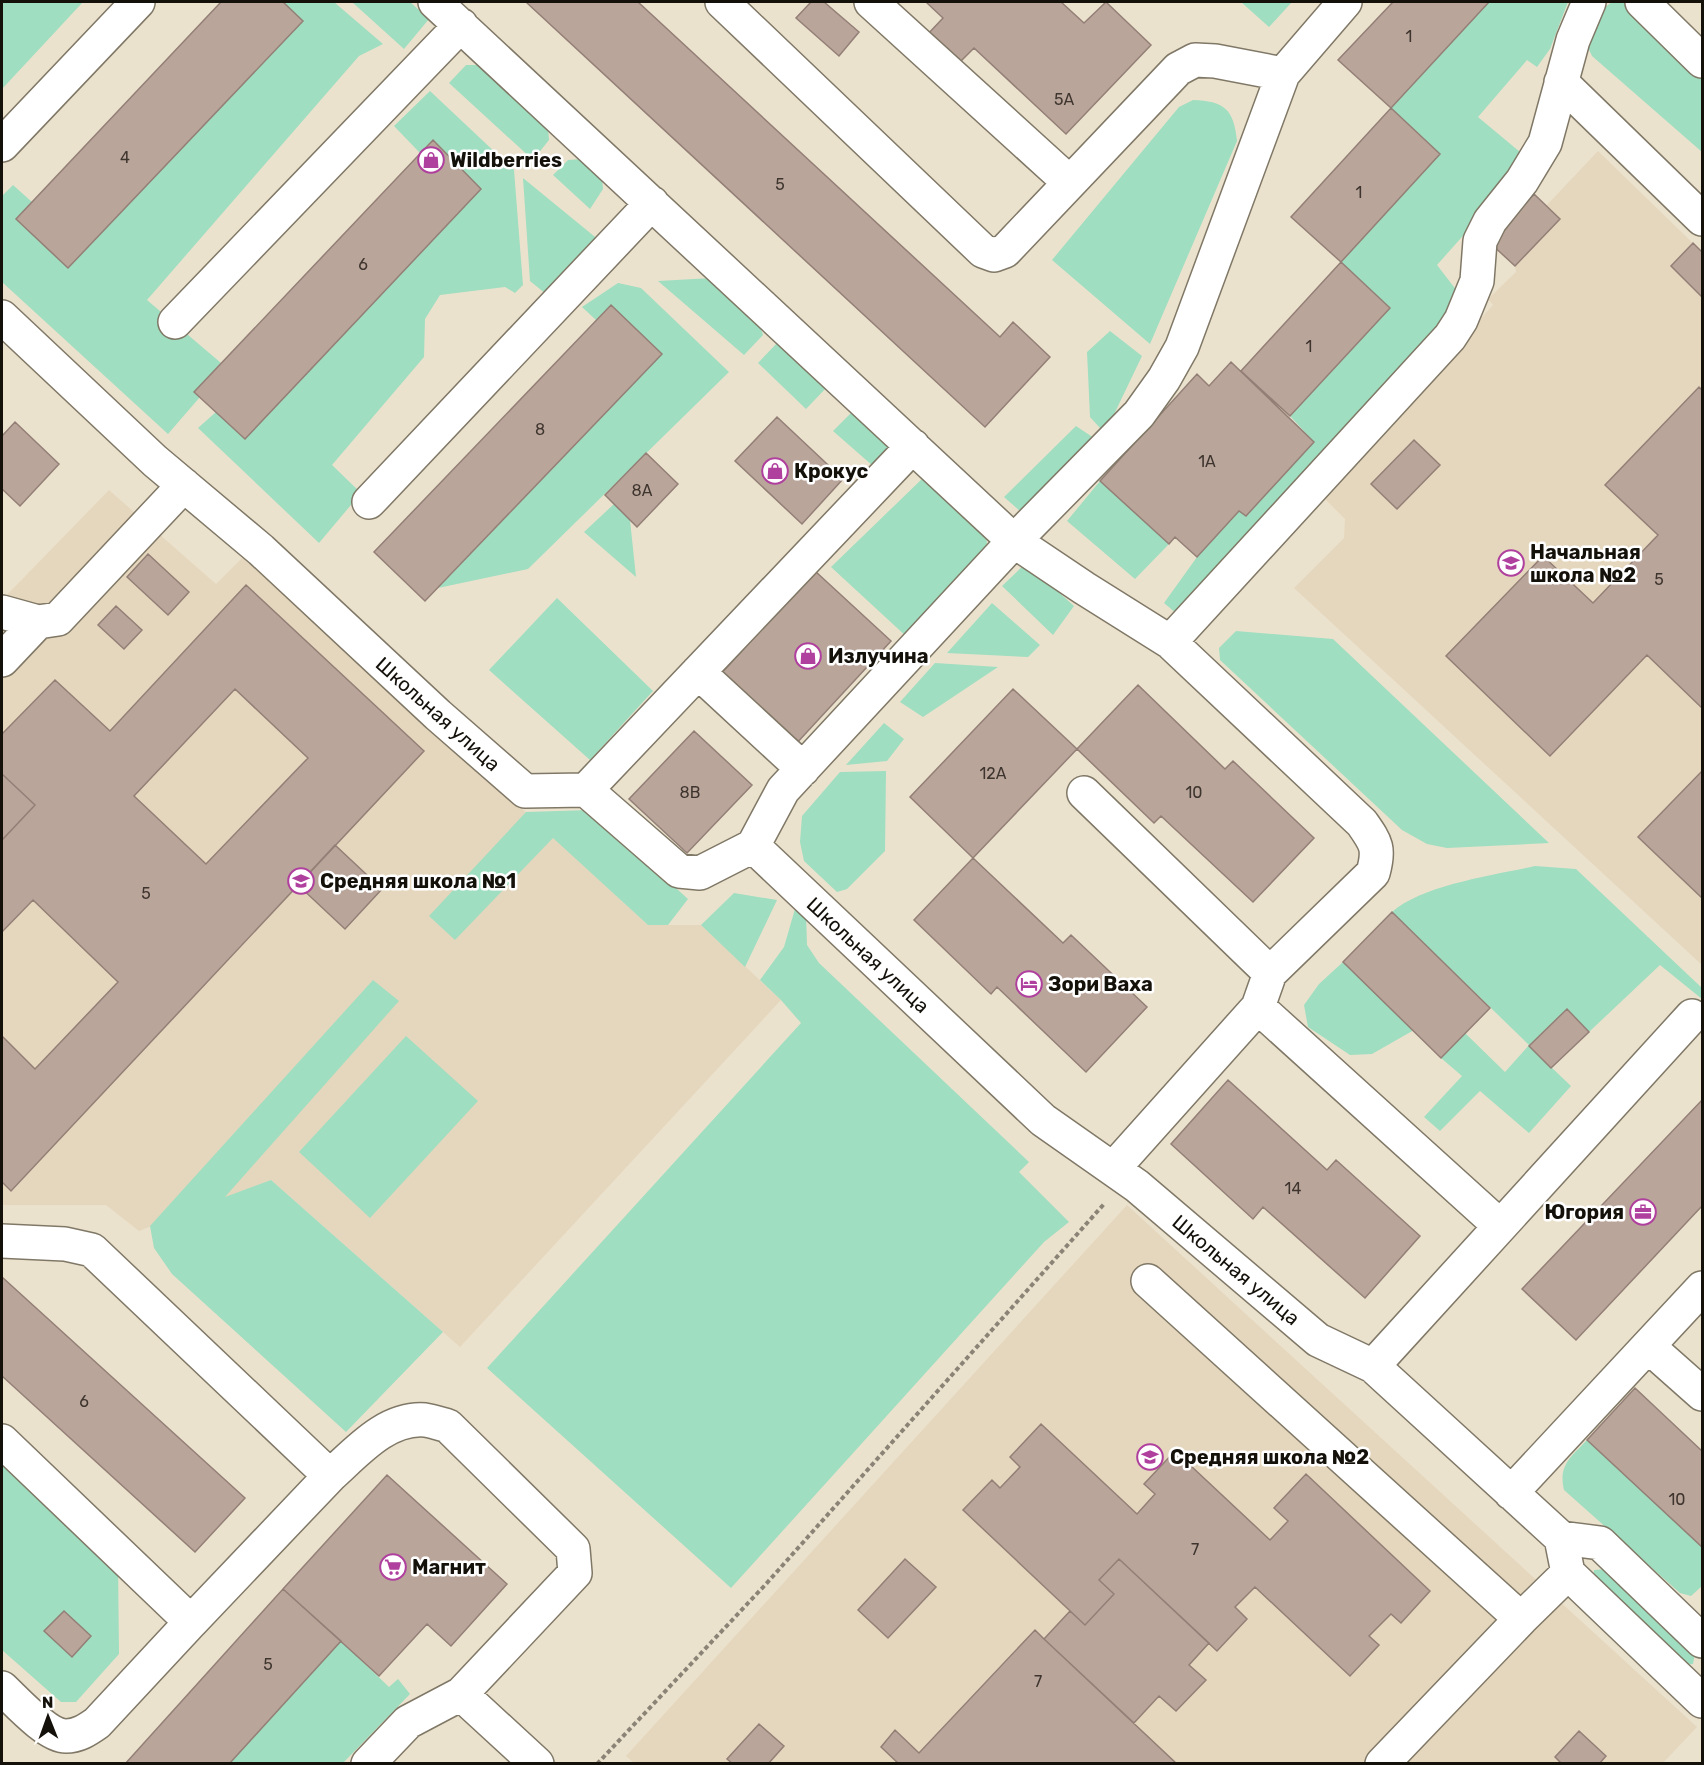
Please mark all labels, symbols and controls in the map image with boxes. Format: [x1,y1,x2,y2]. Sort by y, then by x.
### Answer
house number: 1 [1406,27,1412,46]
house number: 5А [1054,90,1074,109]
shop icon: Wildberries [416,145,446,175]
house number: 4 [120,148,130,167]
place label: Wildberries [450,148,562,172]
house number: 5 [775,175,785,194]
house number: 1 [1356,183,1362,202]
house number: 6 [358,255,368,274]
house number: 1 [1306,337,1312,356]
house number: 8 [535,420,545,439]
house number: 1А [1198,452,1216,471]
shop icon: Крокус [760,456,790,486]
place label: Крокус [794,459,868,483]
house number: 8А [632,481,653,500]
place label: Начальная школа №2 [1530,540,1641,587]
school or university icon: Начальная школа №2 [1496,548,1526,578]
house number: 5 [1654,570,1664,589]
shop icon: Излучина [793,641,823,671]
place label: Излучина [828,644,929,668]
street label: Школьная улица [371,652,505,776]
house number: 12А [980,764,1007,783]
house number: 8В [680,783,700,802]
house number: 10 [1185,783,1203,802]
school or university icon: Средняя школа №1 [286,866,316,896]
place label: Средняя школа №1 [320,869,516,893]
house number: 5 [141,884,151,903]
street label: Школьная улица [802,892,934,1018]
hotel icon: Зори Ваха [1014,969,1044,999]
place label: Зори Ваха [1048,972,1153,996]
house number: 14 [1285,1179,1301,1198]
office icon: Югория [1628,1197,1658,1227]
place label: Югория [1545,1200,1624,1224]
street label: Школьная улица [1167,1210,1305,1330]
house number: 6 [79,1392,89,1411]
school or university icon: Средняя школа №2 [1135,1442,1165,1472]
place label: Средняя школа №2 [1170,1445,1369,1469]
house number: 10 [1668,1490,1686,1509]
house number: 7 [1191,1540,1199,1559]
supermarket icon: Магнит [378,1552,408,1582]
place label: Магнит [412,1555,486,1579]
house number: 5 [263,1655,273,1674]
house number: 7 [1034,1672,1042,1691]
north arrow [18,1687,78,1747]
text: N [42,1693,54,1712]

